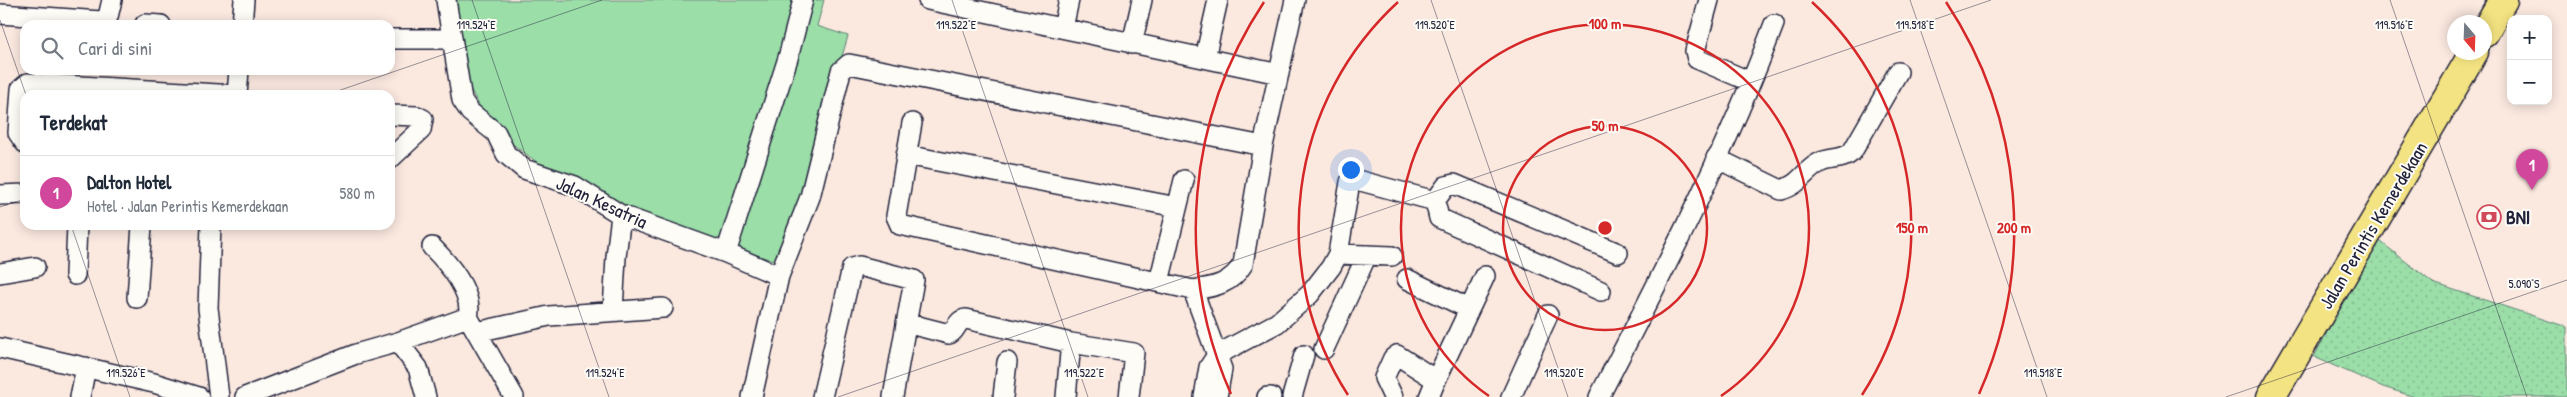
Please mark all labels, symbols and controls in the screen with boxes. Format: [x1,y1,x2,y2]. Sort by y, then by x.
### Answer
text: 100 m [1589,13,1621,34]
north arrow [2447,15,2492,60]
map controls [2507,15,2552,105]
button: + [2507,15,2552,60]
text: 119.524°E [457,16,496,33]
text: 119.522°E [936,16,977,33]
text: 119.520°E [1415,16,1456,33]
text: 119.518°E [1896,16,1935,33]
text: 119.516°E [2375,16,2414,33]
search box [20,20,395,75]
icon: search [38,34,66,62]
text: Cari di sini [78,35,152,61]
button: − [2507,60,2552,105]
text: Terdekat [40,108,107,137]
text: 50 m [1592,115,1618,136]
street label: Jalan Perintis Kemerdekaan [2313,136,2433,314]
pin: 1 [2516,149,2548,190]
your location [1338,157,1364,183]
text: Dalton Hotel [87,169,171,195]
street label: Jalan Kesatria [552,170,652,235]
text: 1 [53,182,59,204]
text: 580 m [340,182,375,204]
text: Hotel · Jalan Perintis Kemerdekaan [87,195,288,217]
bank icon: BNI [2476,204,2502,230]
place label: BNI [2506,204,2530,230]
text: 150 m [1896,217,1928,238]
text: 200 m [1997,217,2031,238]
centre of rings [1596,219,1614,237]
text: 5.090°S [2508,275,2540,292]
text: 119.526°E [106,364,146,381]
text: 119.524°E [586,364,625,381]
text: 119.522°E [1064,364,1105,381]
text: 119.520°E [1544,364,1585,381]
text: 119.518°E [2024,364,2063,381]

